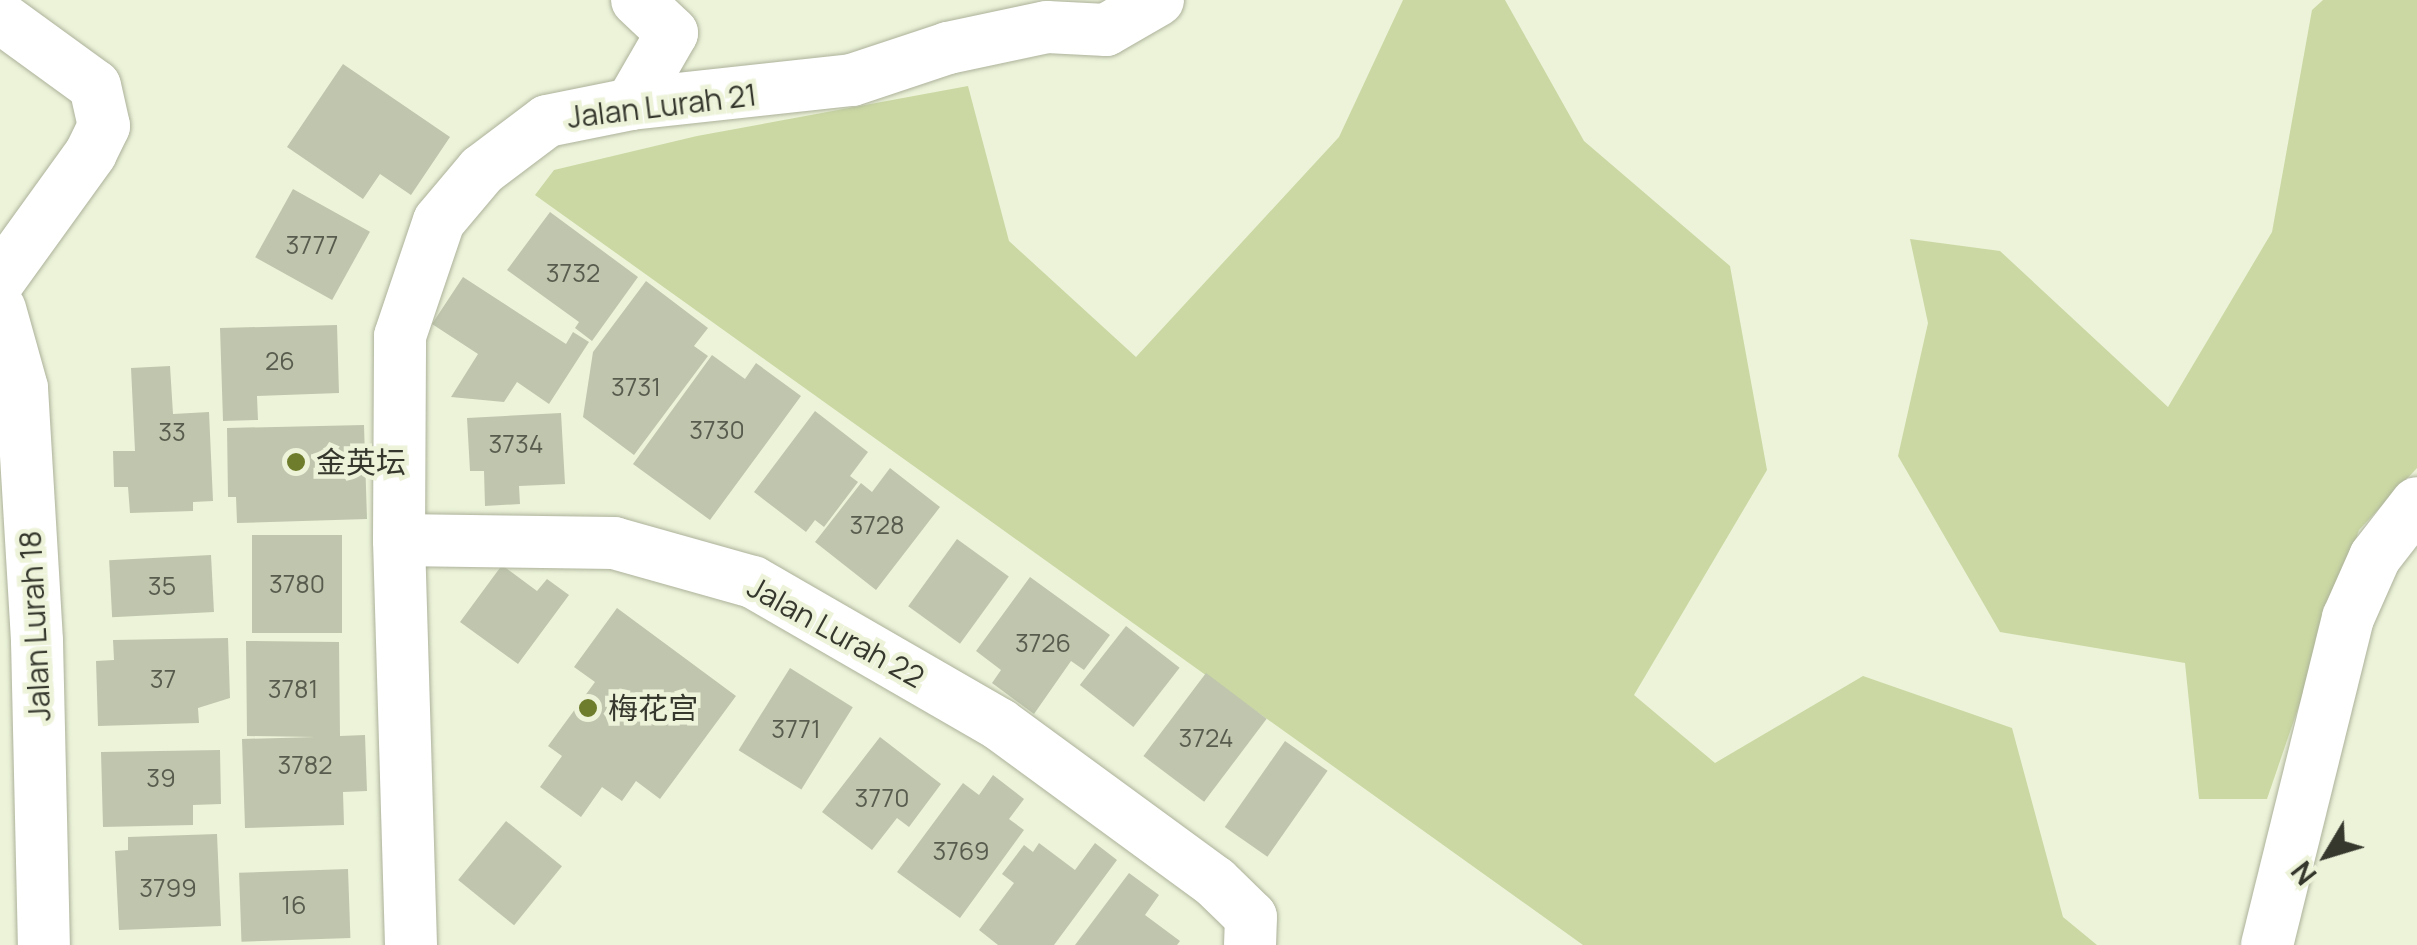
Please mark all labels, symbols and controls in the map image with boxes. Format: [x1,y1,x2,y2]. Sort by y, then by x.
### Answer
street label: Jalan Lurah 21 [565,77,759,135]
house number: 3777 [286,230,338,260]
house number: 3732 [546,258,600,288]
house number: 26 [265,346,295,376]
house number: 3731 [611,372,661,402]
house number: 3730 [689,415,745,445]
house number: 33 [158,417,186,447]
house number: 3734 [489,429,543,459]
place label: 金英坛 [316,444,406,480]
marker: 金英坛 [285,451,307,473]
house number: 3728 [849,510,905,540]
street label: Jalan Lurah 18 [12,530,58,722]
house number: 3780 [269,569,325,599]
street label: Jalan Lurah 22 [742,569,930,695]
house number: 35 [148,571,176,601]
house number: 3726 [1015,628,1071,658]
house number: 37 [150,664,176,694]
house number: 3781 [268,674,318,704]
place label: 梅花宫 [608,690,698,726]
marker: 梅花宫 [577,697,599,719]
house number: 3771 [771,714,821,744]
house number: 3724 [1179,723,1233,753]
house number: 3782 [277,750,333,780]
house number: 39 [146,763,176,793]
house number: 3770 [855,783,909,813]
north arrow [2277,805,2377,905]
house number: 3769 [932,836,990,866]
text: N [2282,854,2325,893]
house number: 3799 [139,873,197,903]
house number: 16 [281,890,307,920]

